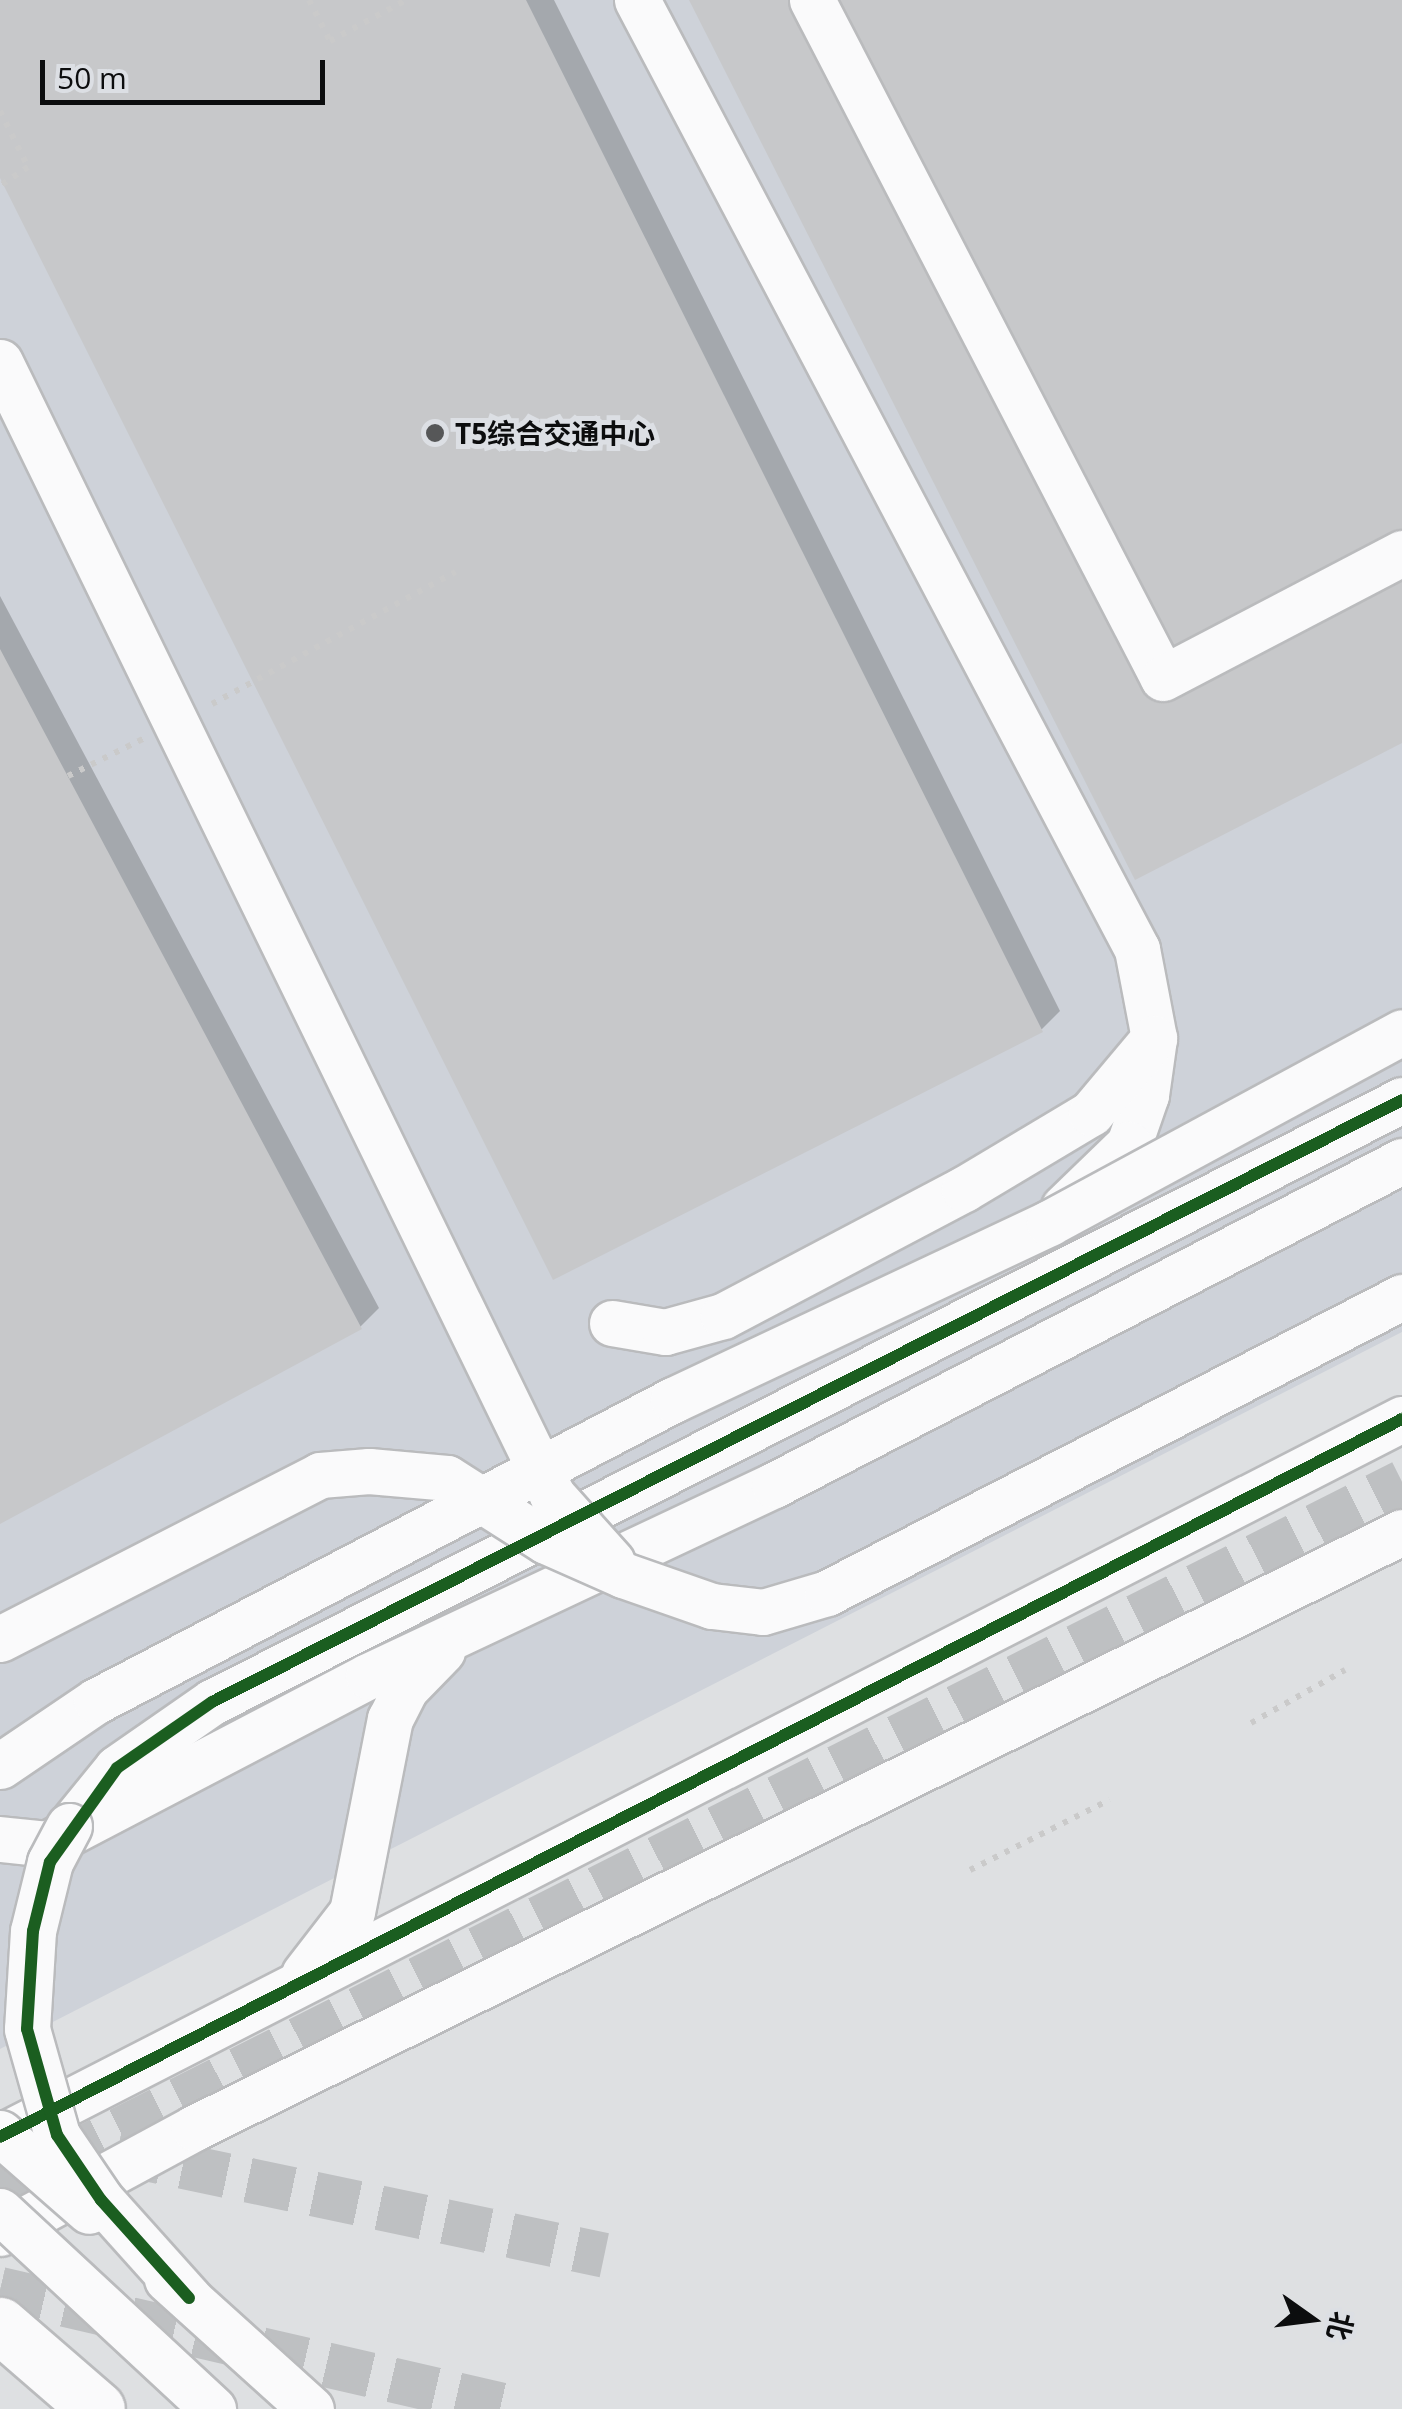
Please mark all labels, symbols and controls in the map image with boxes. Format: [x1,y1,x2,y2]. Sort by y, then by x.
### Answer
scale bar [45,40,330,102]
text: 50 m [57,57,127,98]
place label: T5综合交通中心 [455,416,655,450]
marker: T5综合交通中心 [424,422,446,444]
north arrow [1262,2269,1362,2369]
text: 北 [1319,2308,1363,2344]

